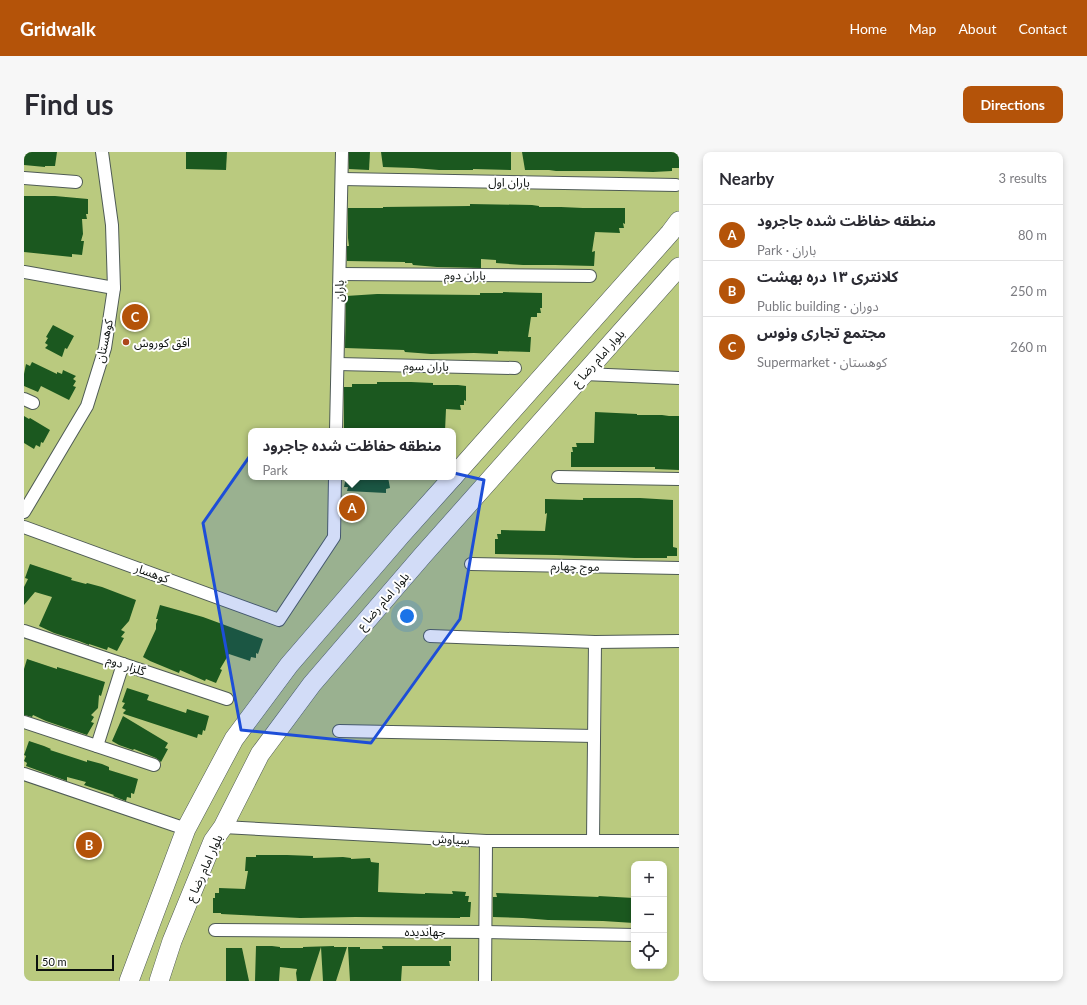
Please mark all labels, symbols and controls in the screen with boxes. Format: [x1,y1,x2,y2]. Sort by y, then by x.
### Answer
text: Gridwalk [20,17,96,40]
text: Home [849,20,887,37]
text: Map [909,20,936,37]
text: About [958,20,996,37]
text: Contact [1018,20,1067,37]
button: Directions [963,86,1063,123]
text: Find us [24,87,114,121]
text: Nearby [719,168,774,189]
text: 3 results [999,170,1047,186]
street label: باران اول [488,174,530,190]
text: منطقه حفاظت شده جاجرود [757,211,936,229]
text: A [727,227,737,243]
text: 80 m [1018,227,1047,243]
text: Park · باران [757,242,816,258]
street label: باران دوم [444,267,486,285]
text: کلانتری ۱۳ دره بهشت [757,267,898,285]
street label: باران [331,280,347,302]
text: B [728,283,736,299]
text: 250 m [1010,283,1047,299]
text: Public building · دوران [757,298,879,314]
pin: C [122,302,148,332]
street label: کوهستان [92,317,116,364]
text: مجتمع تجاری ونوس [757,323,886,341]
street label: بلوار امام رضا ع [568,326,629,391]
place label: افق کوروش [134,335,190,351]
marker: افق کوروش [121,337,131,347]
text: C [728,339,736,355]
text: 260 m [1010,339,1047,355]
text: Supermarket · کوهستان [757,354,887,370]
street label: باران سوم [403,358,449,376]
popup [248,428,456,480]
text: منطقه حفاظت شده جاجرود [263,436,441,454]
text: Park [263,462,288,478]
pin: A [339,493,365,523]
street label: موج چهارم [550,558,600,576]
street label: کوهسار [132,560,172,586]
street label: بلوار امام رضا ع [354,569,414,634]
your location [397,606,417,626]
street label: گلزار دوم [104,651,148,681]
pin: B [76,830,102,860]
street label: سیاوش [432,831,470,848]
street label: بلوار امام رضا ع [183,832,227,905]
map controls [631,861,667,969]
button: + [631,861,667,897]
button: − [631,897,667,933]
street label: جهاندیده [404,924,446,939]
button: locate [631,933,667,969]
scale bar [36,953,114,972]
text: 50 m [42,955,67,968]

